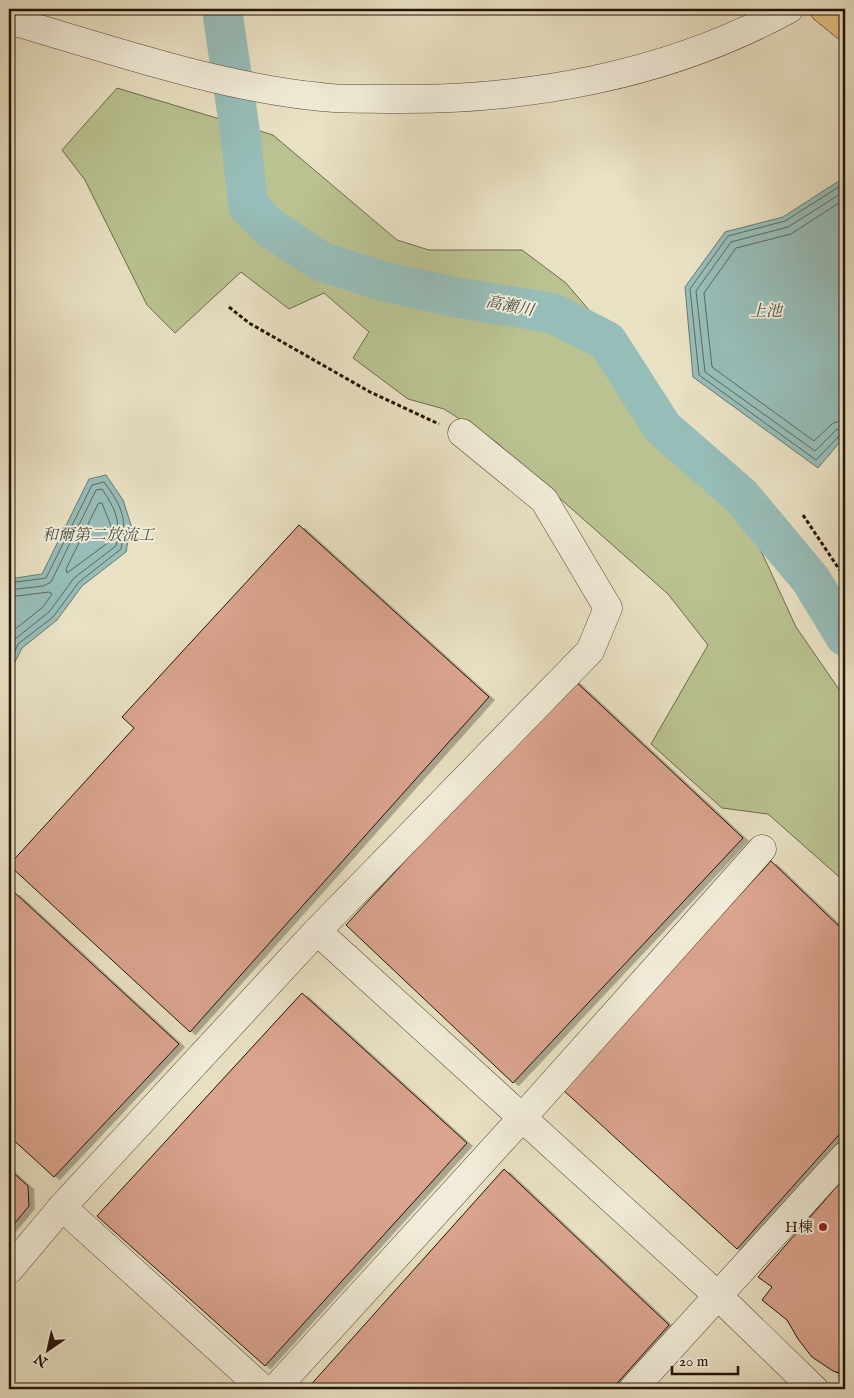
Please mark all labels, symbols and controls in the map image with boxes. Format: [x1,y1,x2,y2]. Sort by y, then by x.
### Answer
water label: 高瀬川 [484,293,537,322]
water label: 上池 [750,302,784,322]
water label: 和爾第二放流工 [42,526,156,546]
place label: H棟 [785,1218,813,1237]
marker: H棟 [817,1221,829,1233]
north arrow [22,1326,72,1376]
scale bar [672,1343,738,1375]
text: N [31,1349,52,1371]
text: 20 m [679,1352,709,1371]

